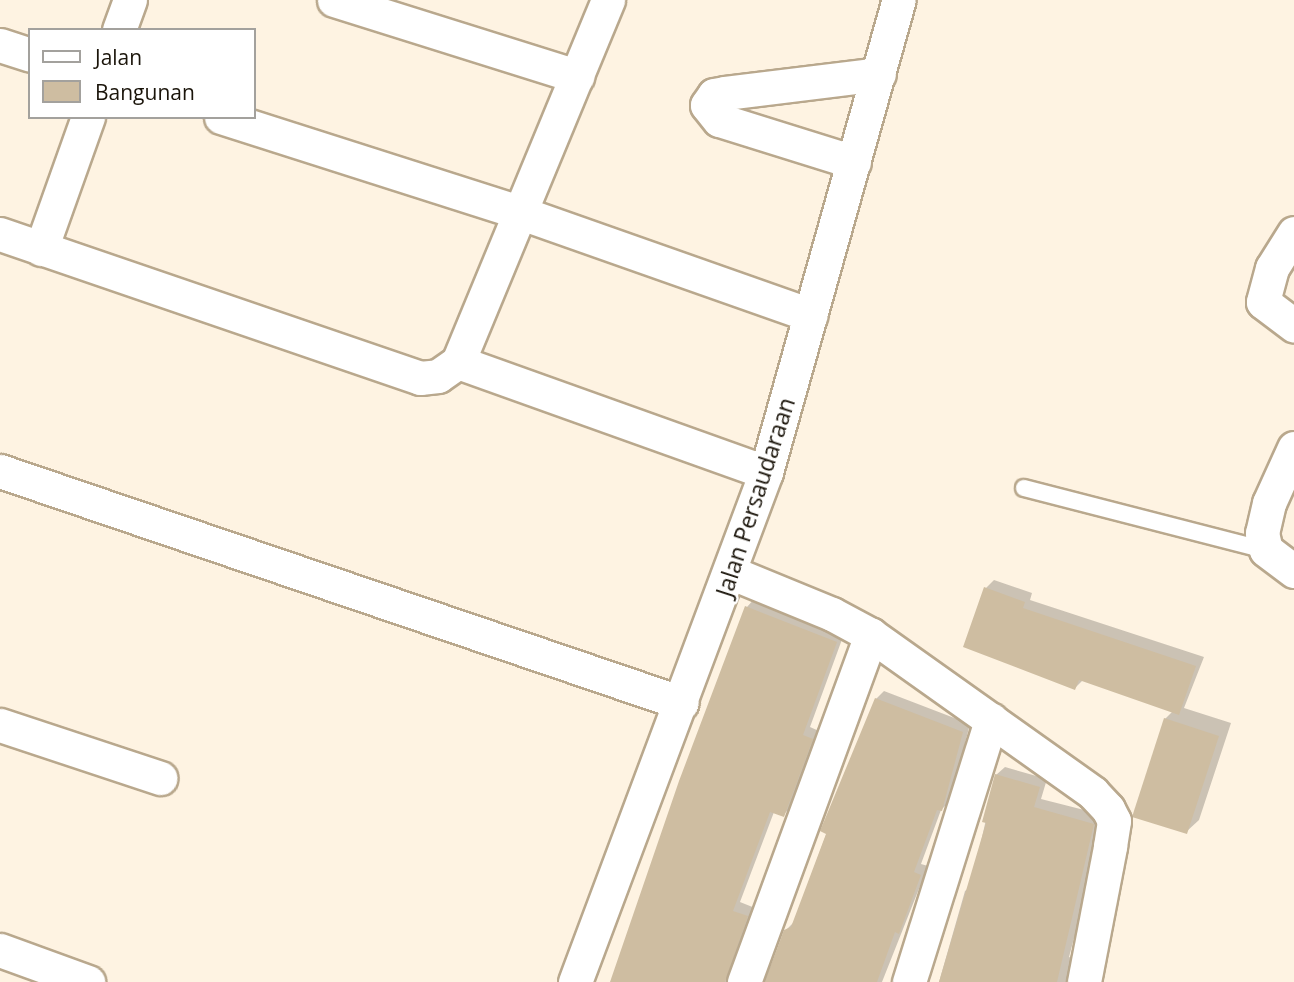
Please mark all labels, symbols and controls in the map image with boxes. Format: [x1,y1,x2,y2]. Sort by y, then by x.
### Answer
legend [28,28,256,119]
text: Jalan [95,43,142,71]
text: Bangunan [95,78,195,106]
street label: Jalan Persaudaraan [710,394,800,600]

